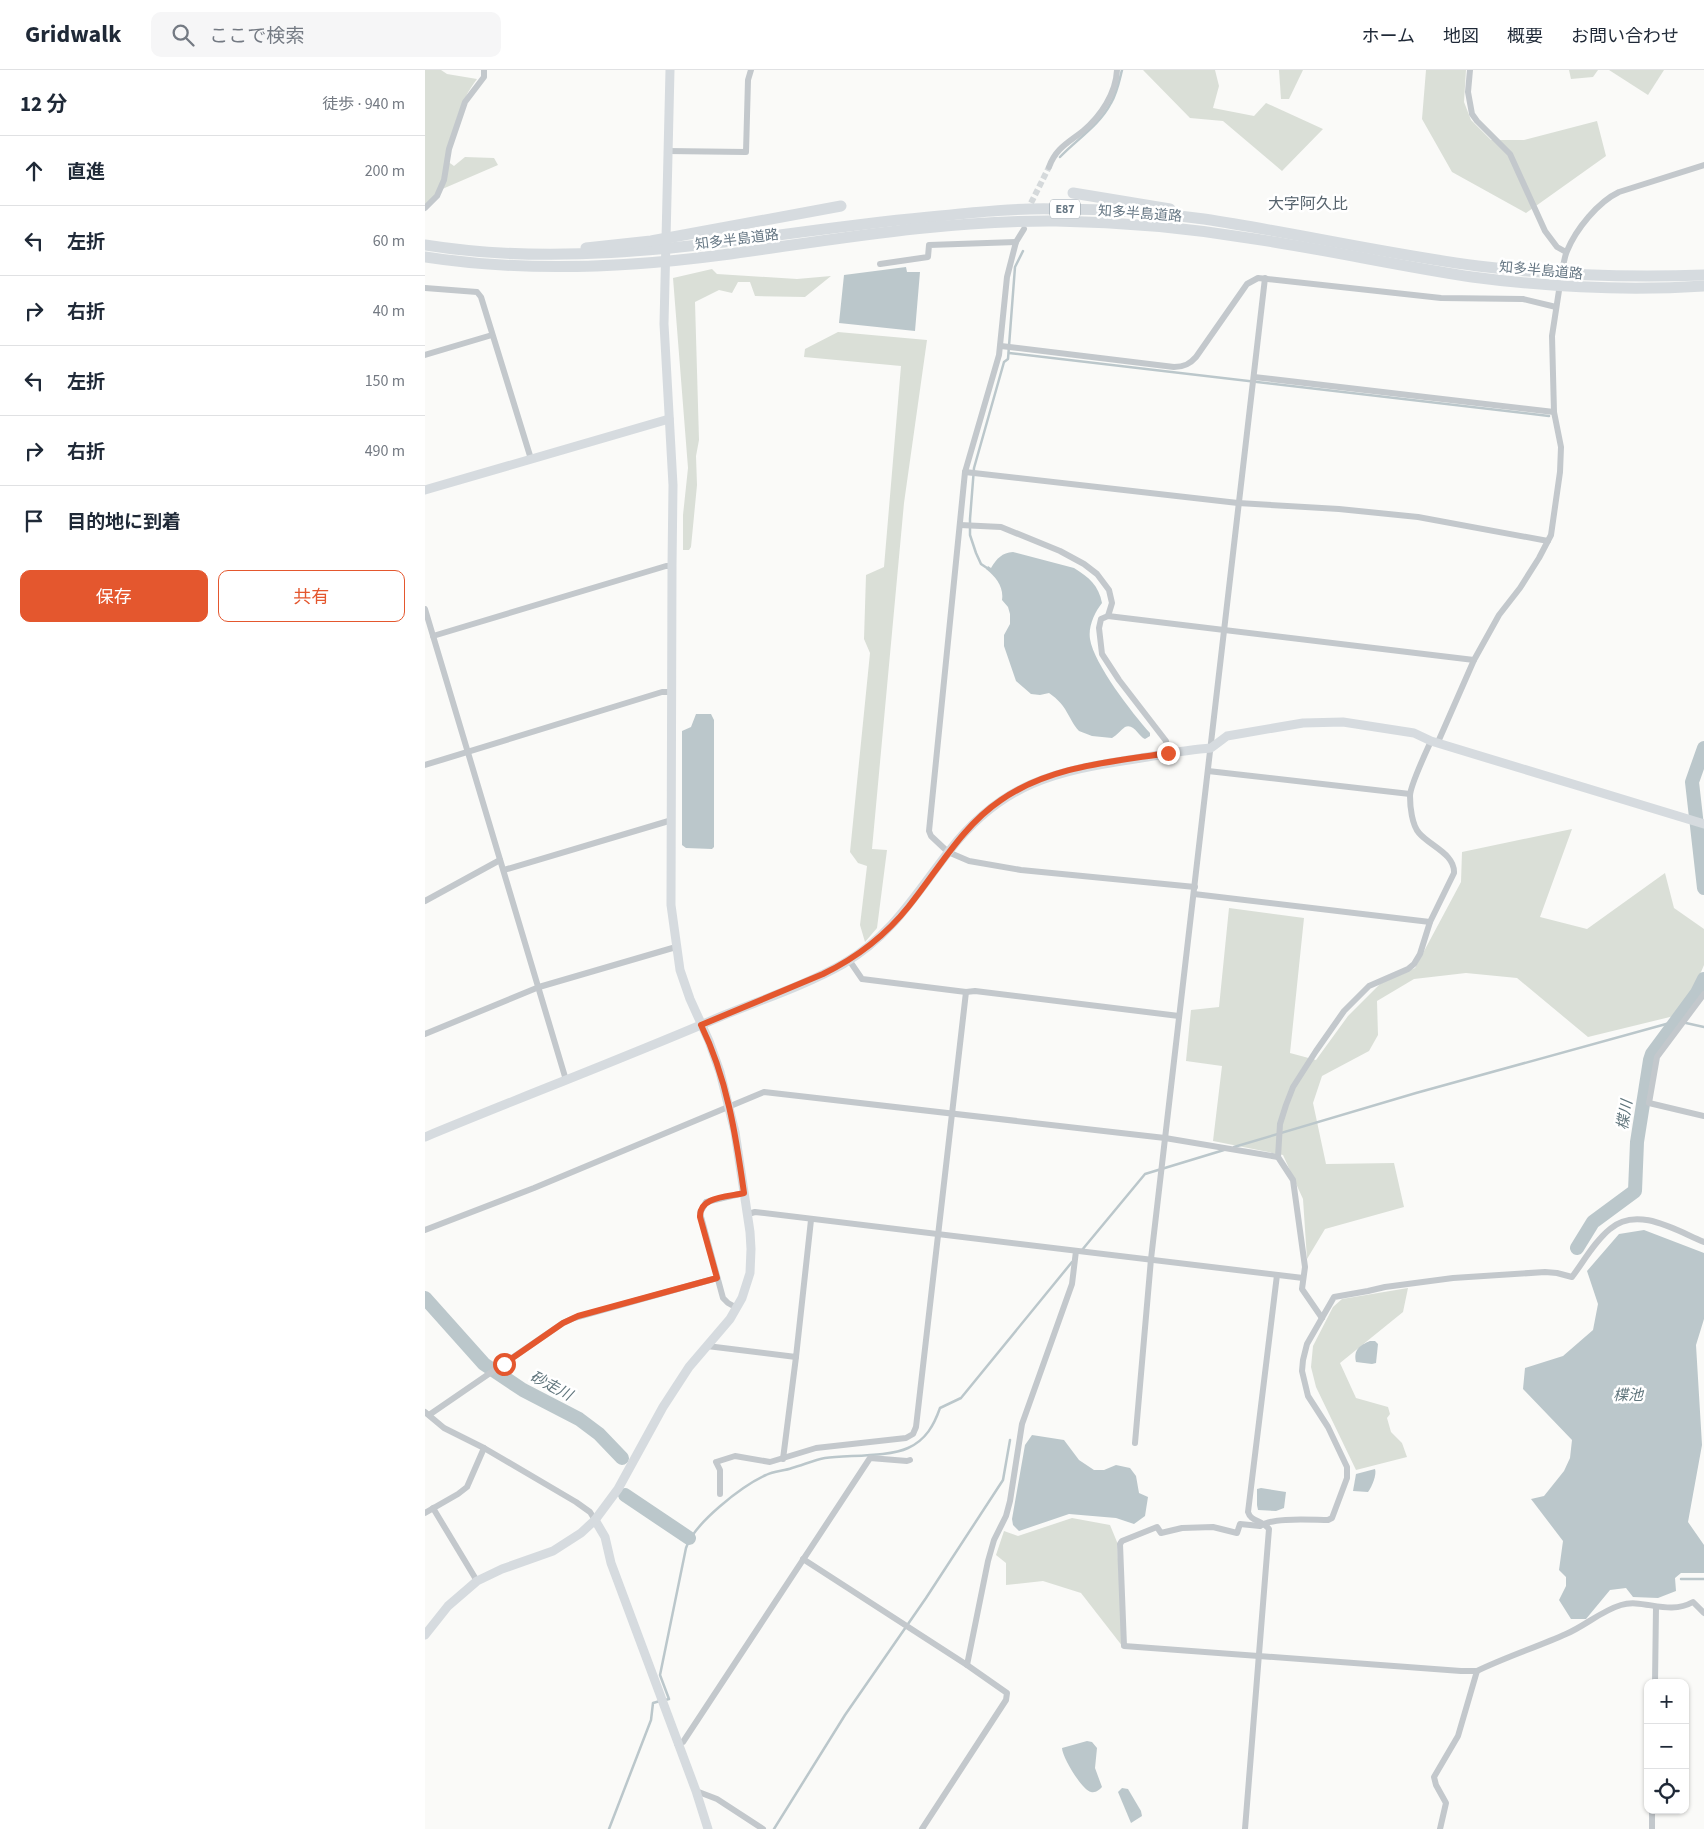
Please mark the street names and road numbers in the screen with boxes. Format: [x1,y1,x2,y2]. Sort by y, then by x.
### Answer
road number: E87 [1050,200,1080,218]
street label: 知多半島道路 [1097,201,1183,227]
street label: 知多半島道路 [694,225,780,255]
street label: 知多半島道路 [1498,257,1584,285]

